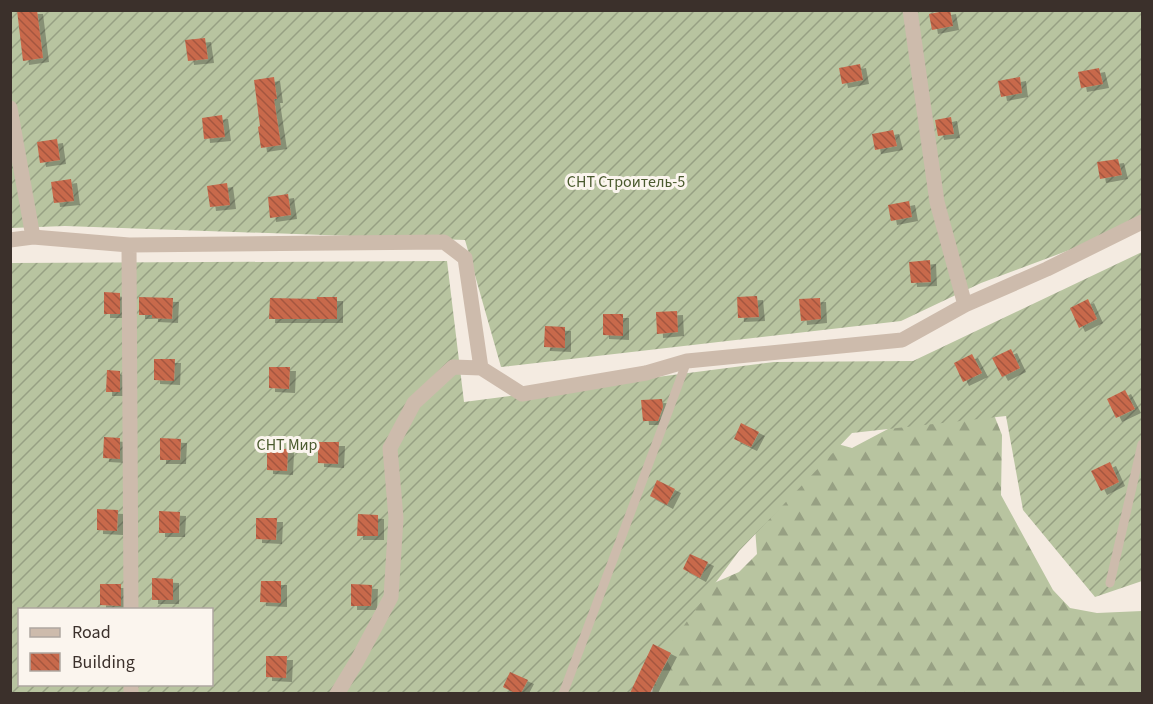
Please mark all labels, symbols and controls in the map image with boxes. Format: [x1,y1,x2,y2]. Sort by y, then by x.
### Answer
park label: СНТ Строитель-5 [567,171,685,193]
park label: СНТ Мир [257,434,318,456]
legend [18,608,213,686]
text: Road [72,620,111,645]
text: Building [72,650,135,675]

